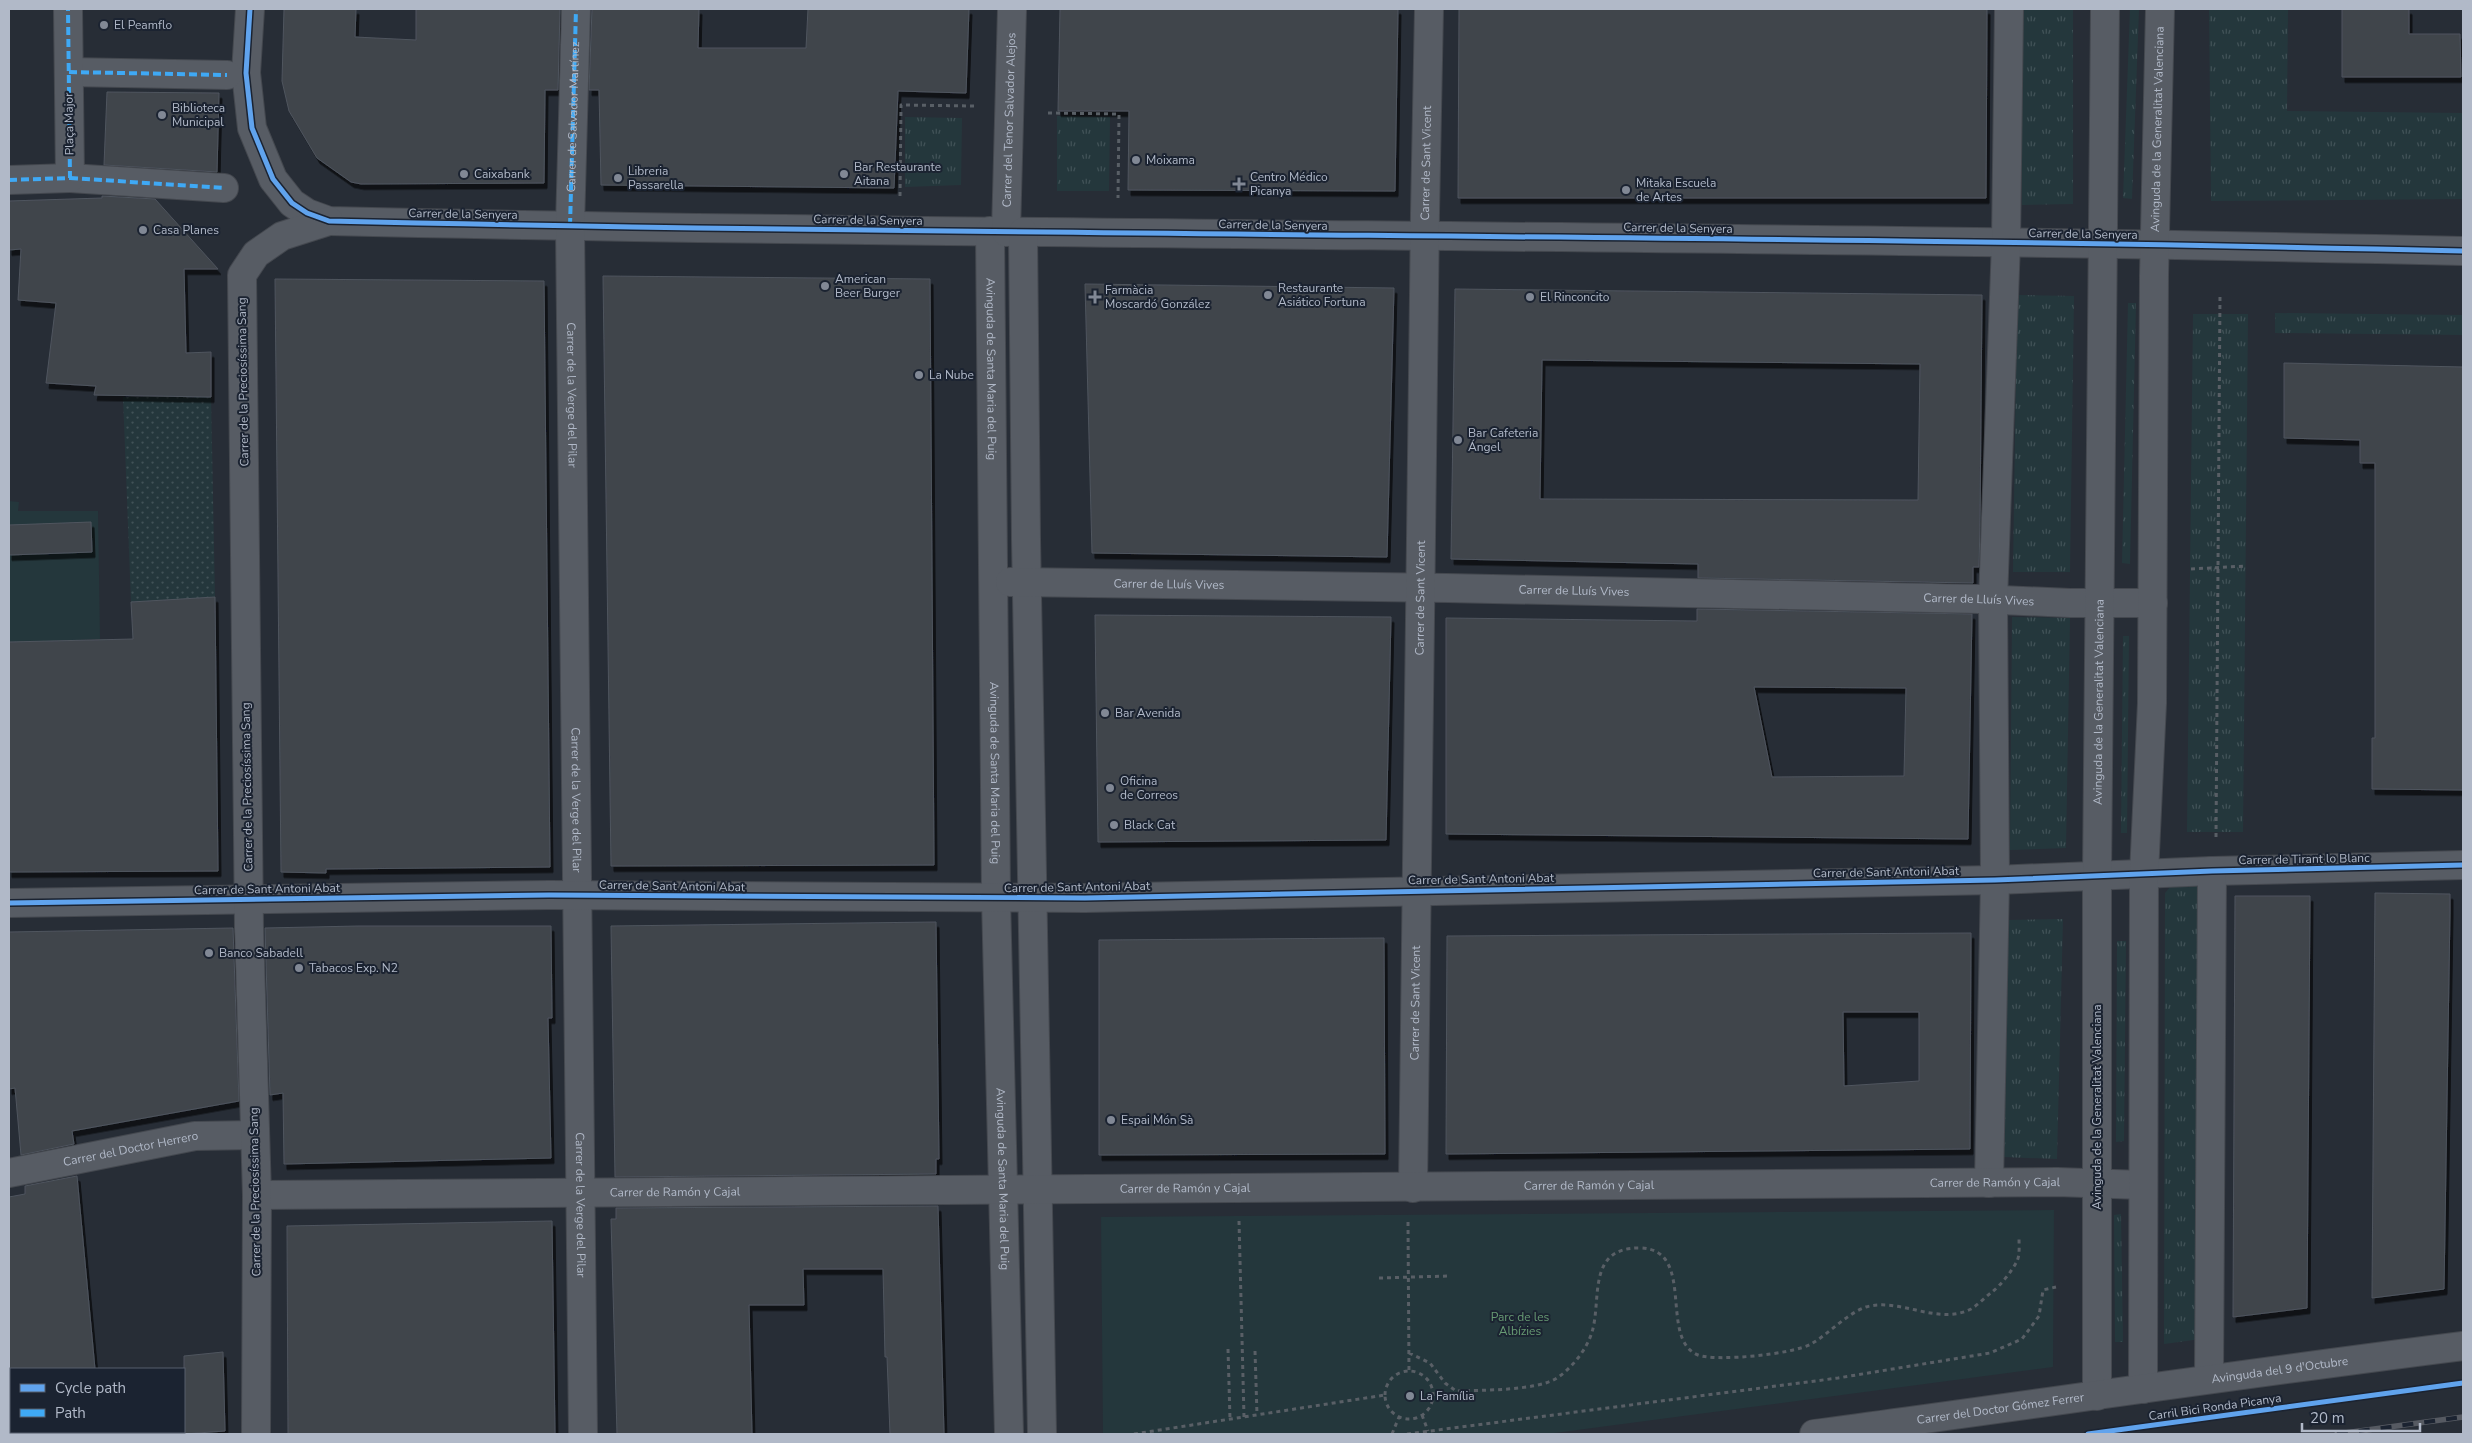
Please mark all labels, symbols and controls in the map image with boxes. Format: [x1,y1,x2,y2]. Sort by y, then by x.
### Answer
place label: El Peamflo [114,17,172,33]
marker: El Peamflo [98,19,110,31]
street label: Avinguda de la Generalitat Valenciana [2147,26,2168,232]
street label: Carrer del Tenor Salvador Alejos [999,32,1019,208]
street label: Carrer de Salvador Martínez [563,41,583,193]
street label: Plaça Major [60,92,78,156]
place label: Biblioteca Municipal [172,100,225,130]
street label: Carrer de Sant Vicent [1417,105,1435,221]
marker: Biblioteca Municipal [156,109,168,121]
place label: Moixama [1146,152,1195,168]
marker: Moixama [1130,154,1142,166]
place label: Bar Restaurante Aitana [854,159,941,189]
place label: Libreria Passarella [628,163,684,193]
place label: Caixabank [474,166,531,182]
marker: Caixabank [458,168,470,180]
marker: Bar Restaurante Aitana [838,168,850,180]
place label: Centro Médico Picanya [1250,169,1328,199]
marker: Libreria Passarella [612,172,624,184]
place label: Mitaka Escuela de Artes [1636,175,1716,205]
marker: Centro Médico Picanya [1232,177,1246,191]
marker: Mitaka Escuela de Artes [1620,184,1632,196]
street label: Carrer de la Senyera [408,205,518,223]
street label: Carrer de la Senyera [813,211,923,229]
street label: Carrer de la Senyera [1218,216,1328,234]
street label: Carrer de la Senyera [1623,219,1733,237]
place label: Casa Planes [153,222,219,238]
marker: Casa Planes [137,224,149,236]
street label: Carrer de la Senyera [2028,225,2138,243]
place label: American Beer Burger [835,271,901,301]
street label: Avinguda de Santa Maria del Puig [982,278,1000,460]
marker: American Beer Burger [819,280,831,292]
place label: Restaurante Asiático Fortuna [1278,280,1366,310]
place label: Farmàcia Moscardó González [1105,282,1210,312]
marker: Restaurante Asiático Fortuna [1262,289,1274,301]
place label: El Rinconcito [1540,289,1610,305]
marker: Farmàcia Moscardó González [1089,291,1101,303]
marker: El Rinconcito [1524,291,1536,303]
street label: Carrer de la Preciosíssima Sang [234,297,252,467]
street label: Carrer de la Verge del Pilar [563,322,581,468]
place label: La Nube [929,367,974,383]
marker: La Nube [913,369,925,381]
place label: Bar Cafeteria Ángel [1468,425,1538,455]
marker: Bar Cafeteria Ángel [1452,434,1464,446]
street label: Carrer de Sant Vicent [1412,540,1429,656]
street label: Carrer de Lluís Vives [1113,575,1225,593]
street label: Carrer de Lluís Vives [1518,581,1630,600]
street label: Carrer de Lluís Vives [1923,590,2035,609]
street label: Avinguda de la Generalitat Valenciana [2090,599,2108,805]
street label: Avinguda de Santa Maria del Puig [986,682,1004,864]
street label: Carrer de la Preciosíssima Sang [238,702,256,872]
place label: Bar Avenida [1115,705,1181,721]
marker: Bar Avenida [1099,707,1111,719]
street label: Carrer de la Verge del Pilar [567,727,585,873]
place label: Oficina de Correos [1120,773,1178,803]
marker: Oficina de Correos [1104,782,1116,794]
place label: Black Cat [1124,817,1176,833]
marker: Black Cat [1108,819,1120,831]
street label: Carrer de Tirant lo Blanc [2238,850,2370,868]
street label: Carrer de Sant Antoni Abat [1813,863,1960,881]
street label: Carrer de Sant Antoni Abat [1408,870,1555,888]
street label: Carrer de Sant Antoni Abat [599,877,746,895]
street label: Carrer de Sant Antoni Abat [1004,878,1151,896]
street label: Carrer de Sant Antoni Abat [194,880,341,898]
place label: Banco Sabadell [219,945,304,961]
street label: Carrer de Sant Vicent [1407,945,1424,1061]
marker: Banco Sabadell [203,947,215,959]
place label: Tabacos Exp. N2 [309,960,398,976]
marker: Tabacos Exp. N2 [293,962,305,974]
street label: Avinguda de la Generalitat Valenciana [2089,1004,2105,1210]
street label: Avinguda de Santa Maria del Puig [993,1087,1013,1270]
street label: Carrer de la Preciosíssima Sang [246,1107,264,1277]
place label: Espai Món Sà [1121,1112,1193,1128]
marker: Espai Món Sà [1105,1114,1117,1126]
street label: Carrer del Doctor Herrero [62,1127,200,1170]
street label: Carrer de la Verge del Pilar [572,1132,589,1278]
street label: Carrer de Ramón y Cajal [1930,1174,2061,1191]
street label: Carrer de Ramón y Cajal [1524,1177,1655,1194]
street label: Carrer de Ramón y Cajal [1120,1180,1251,1197]
street label: Carrer de Ramón y Cajal [610,1184,741,1200]
park label: Parc de les Albízies [1491,1309,1550,1339]
street label: Avinguda del 9 d'Octubre [2210,1353,2349,1387]
legend [10,1368,185,1433]
text: Cycle path [55,1378,126,1398]
place label: La Família [1420,1388,1475,1404]
street label: Carrer del Doctor Gómez Ferrer [1916,1389,2086,1428]
marker: La Família [1404,1390,1416,1402]
street label: Carril Bici Ronda Picanya [2148,1390,2282,1424]
scale bar [2302,1400,2420,1432]
text: Path [55,1403,86,1423]
text: 20 m [2310,1408,2345,1428]

